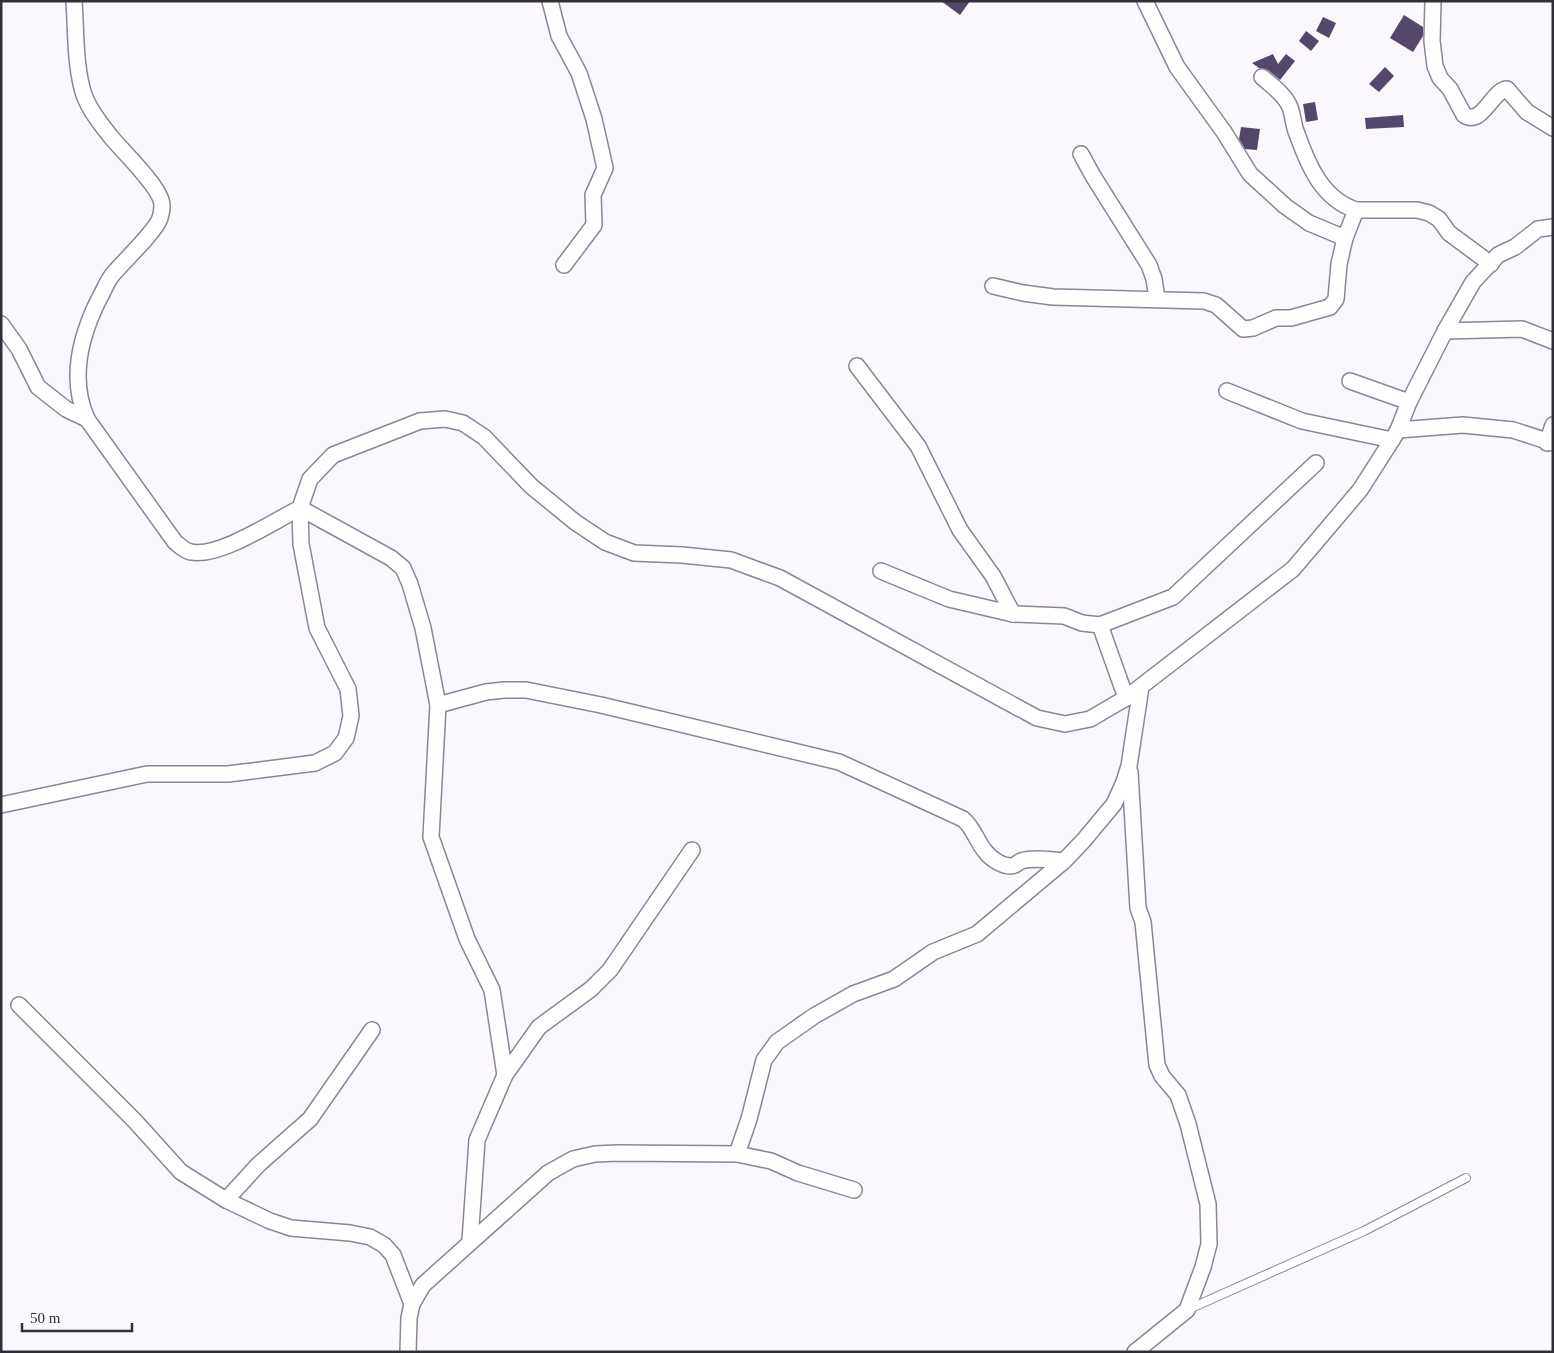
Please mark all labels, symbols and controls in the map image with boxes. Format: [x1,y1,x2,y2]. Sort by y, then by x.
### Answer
scale bar [22,1300,132,1332]
text: 50 m [30,1310,61,1326]

